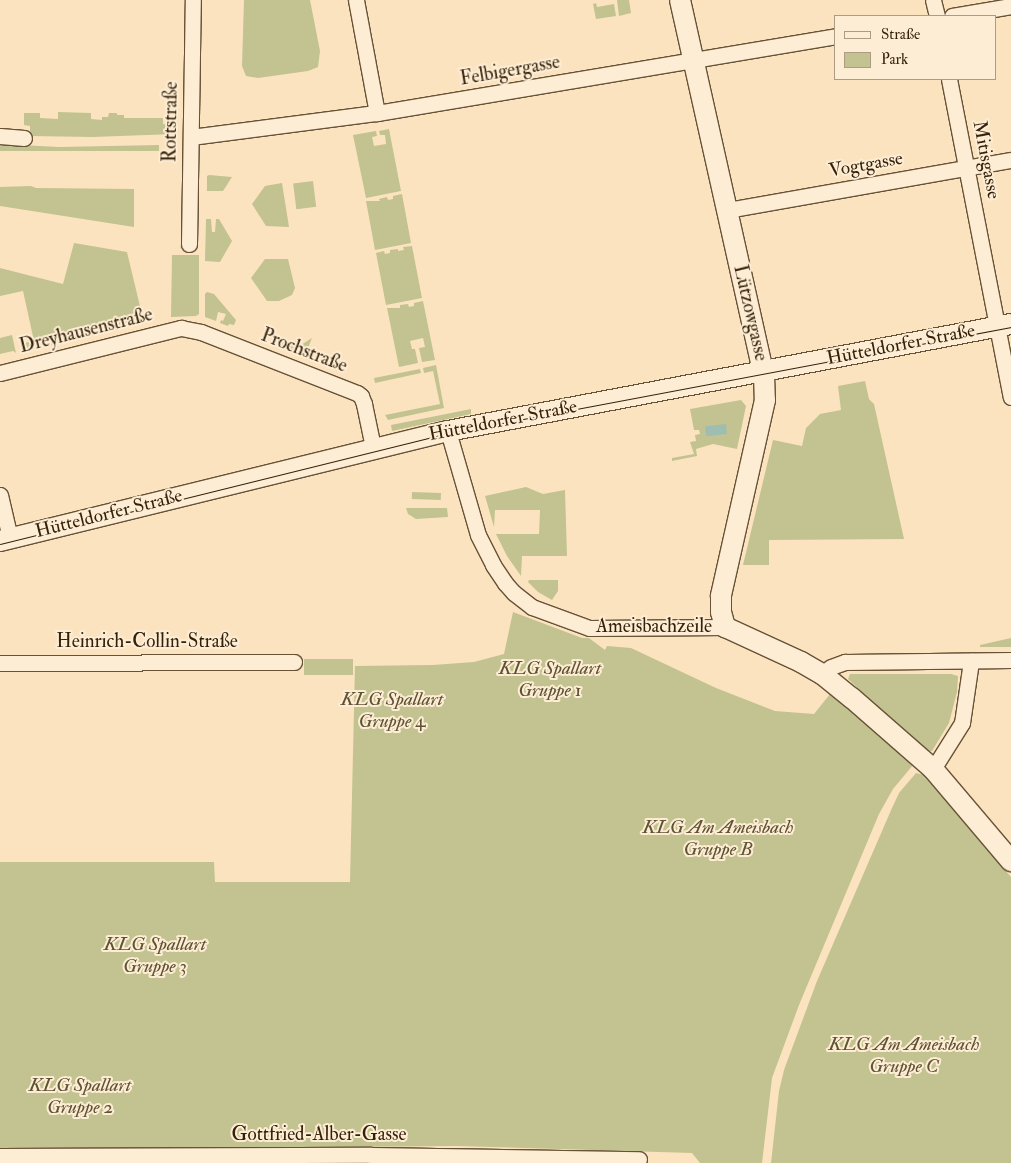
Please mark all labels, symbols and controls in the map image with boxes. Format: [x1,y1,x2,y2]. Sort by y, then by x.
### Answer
legend [834,15,996,80]
text: Straße [881,25,920,44]
text: Park [881,50,908,69]
street label: Felbigergasse [458,51,562,91]
street label: Rottstraße [159,81,183,163]
street label: Mitisgasse [967,119,1005,201]
street label: Vogtgasse [827,147,905,183]
street label: Lützowgasse [728,263,772,363]
street label: Dreyhausenstraße [17,303,155,359]
street label: Hütteldorfer Straße [825,319,977,371]
street label: Prochstraße [258,324,350,378]
street label: Hütteldorfer Straße [427,395,579,447]
street label: Hütteldorfer Straße [33,485,185,543]
street label: Ameisbachzeile [596,616,712,638]
street label: Heinrich-Collin-Straße [56,631,238,653]
park label: KLG Spallart Gruppe 1 [499,658,601,702]
park label: KLG Spallart Gruppe 4 [341,689,443,733]
park label: KLG Am Ameisbach Gruppe B [643,817,793,861]
park label: KLG Spallart Gruppe 3 [104,934,206,978]
park label: KLG Am Ameisbach Gruppe C [829,1034,979,1078]
park label: KLG Spallart Gruppe 2 [29,1075,131,1119]
street label: Gottfried-Alber-Gasse [232,1124,406,1146]

